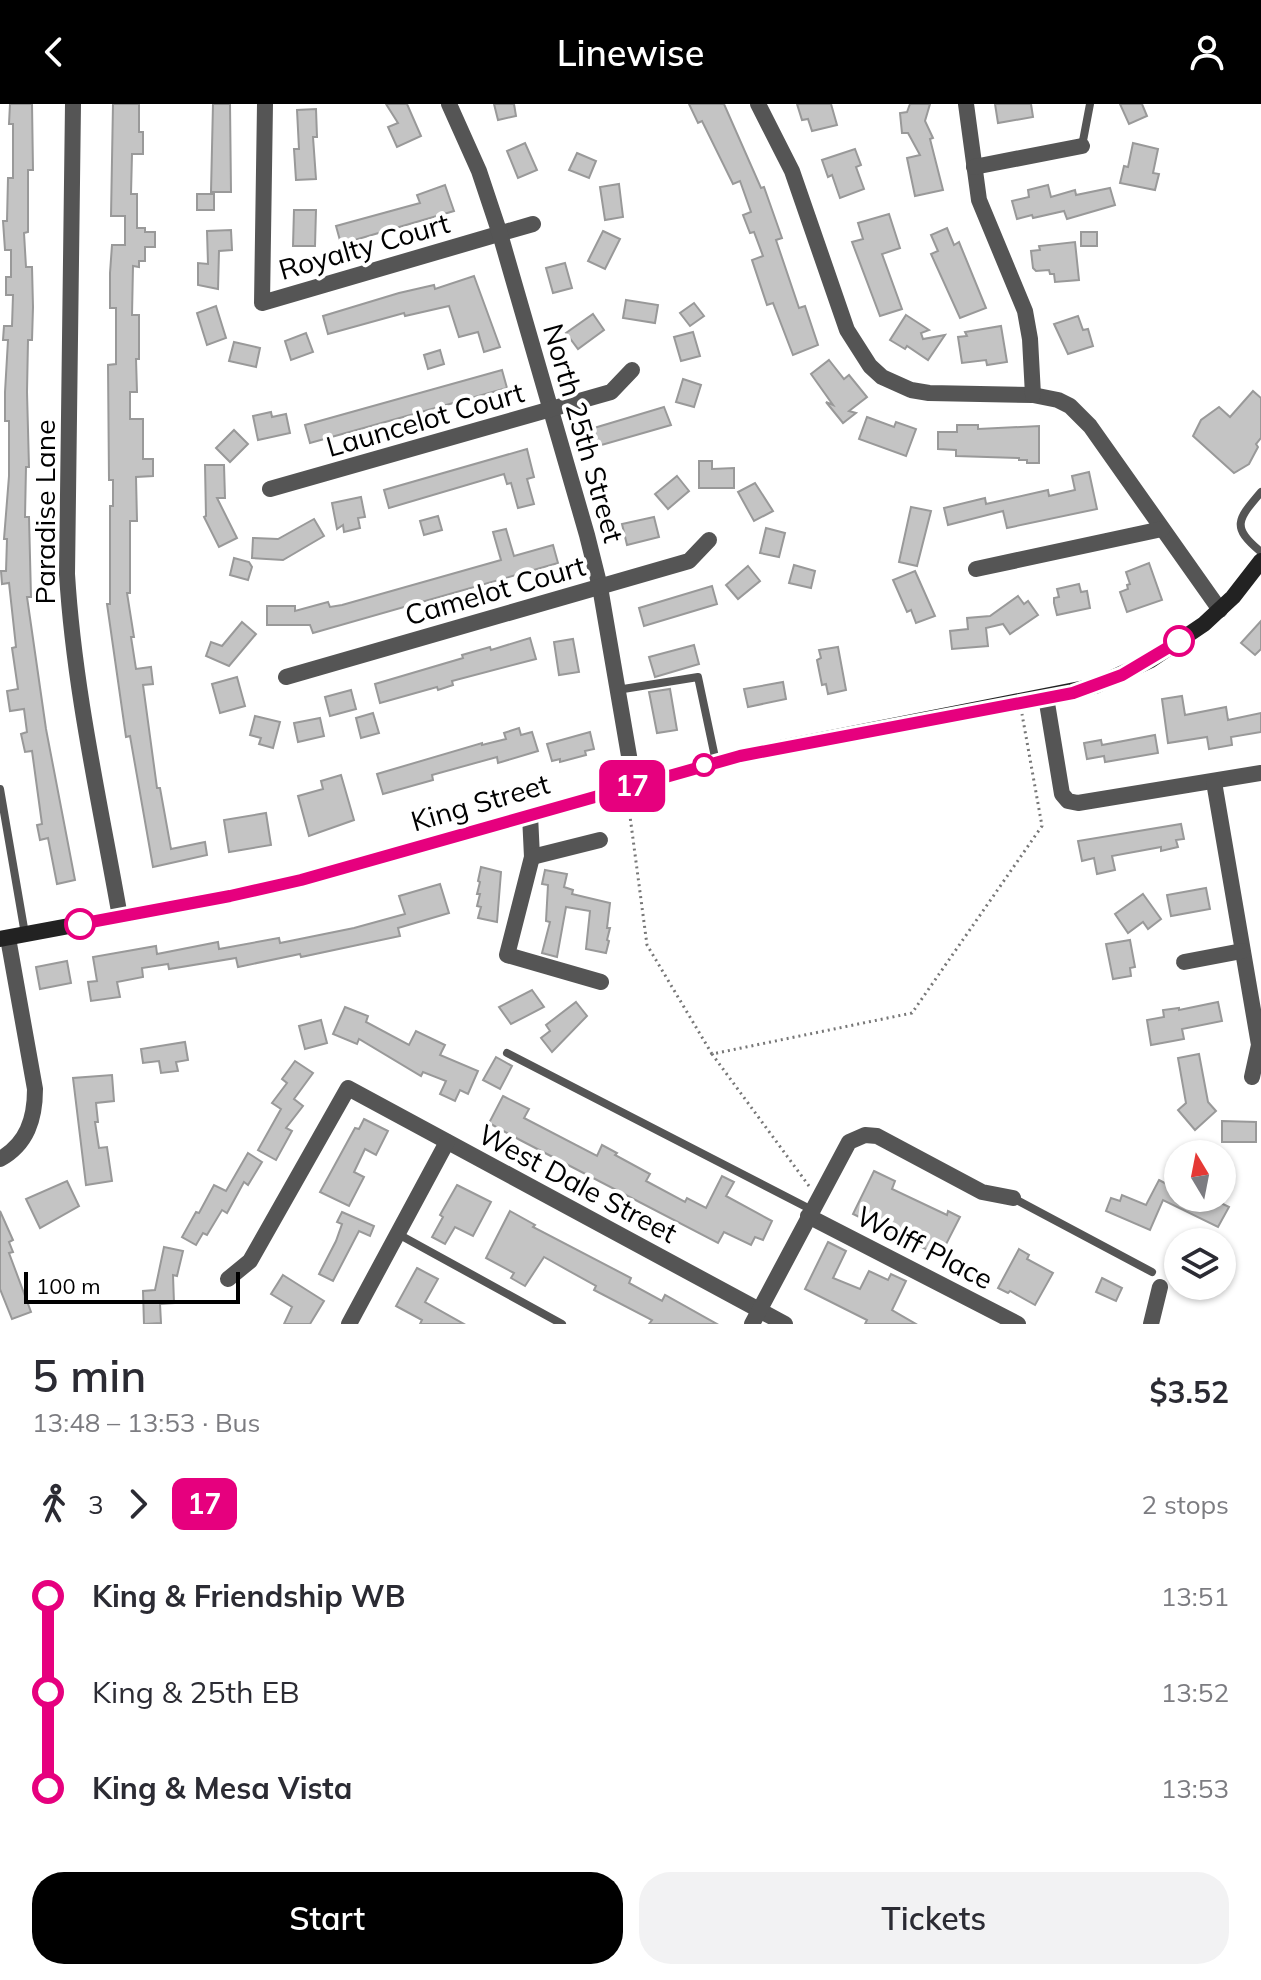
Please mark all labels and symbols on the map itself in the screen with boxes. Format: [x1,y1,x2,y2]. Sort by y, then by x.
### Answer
street label: Royalty Court [275,205,454,287]
street label: North 25th Street [536,320,632,547]
street label: Launcelot Court [322,374,528,464]
street label: Paradise Lane [27,420,62,604]
street label: Camelot Court [401,547,589,632]
unlabelled marker [1164,626,1194,656]
unlabelled marker [693,754,715,776]
line badge: 17 [596,760,668,812]
street label: King Street [407,765,553,838]
unlabelled marker [65,909,95,939]
street label: West Dale Street [473,1116,683,1250]
north arrow [1164,1140,1236,1212]
street label: Wolff Place [851,1198,999,1296]
scale bar [24,1268,240,1304]

